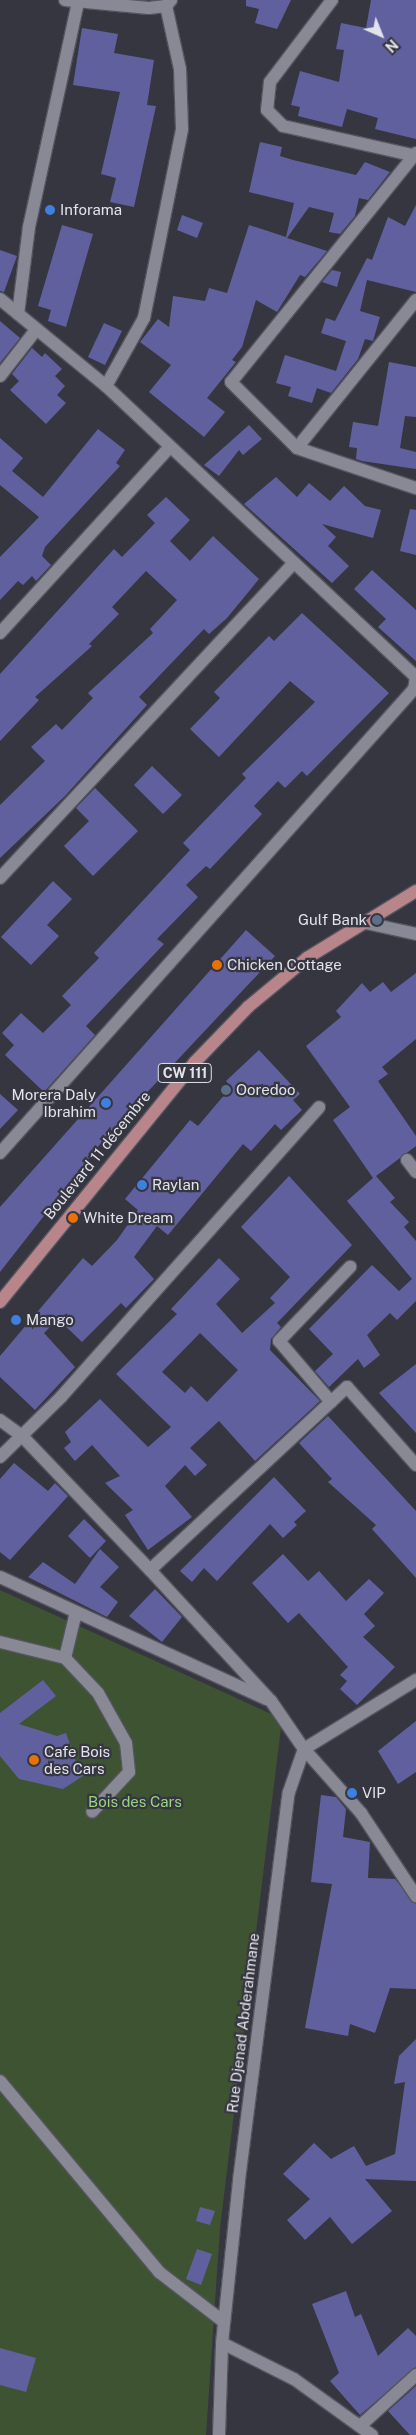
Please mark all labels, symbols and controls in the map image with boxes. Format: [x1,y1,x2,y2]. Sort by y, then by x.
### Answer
north arrow [356,10,406,60]
text: N [382,36,401,55]
place label: Inforama [60,201,122,219]
marker: Inforama [44,204,56,216]
place label: Gulf Bank [298,911,367,929]
marker: Gulf Bank [371,914,383,926]
place label: Chicken Cottage [227,956,342,974]
marker: Chicken Cottage [211,959,223,971]
road number: CW 111 [158,1062,212,1084]
place label: Ooredoo [236,1081,296,1099]
marker: Ooredoo [220,1084,232,1096]
place label: Morera Daly Ibrahim [12,1085,96,1120]
street label: Boulevard 11 décembre [40,1087,154,1223]
marker: Morera Daly Ibrahim [100,1097,112,1109]
place label: Raylan [152,1176,199,1194]
marker: Raylan [136,1179,148,1191]
place label: White Dream [83,1209,173,1227]
marker: White Dream [67,1212,79,1224]
place label: Mango [26,1311,74,1329]
marker: Mango [10,1314,22,1326]
place label: Cafe Bois des Cars [44,1742,110,1777]
marker: Cafe Bois des Cars [28,1754,40,1766]
place label: VIP [362,1784,386,1802]
marker: VIP [346,1787,358,1799]
park label: Bois des Cars [88,1793,182,1811]
street label: Rue Djenad Abderahmane [223,1932,263,2114]

